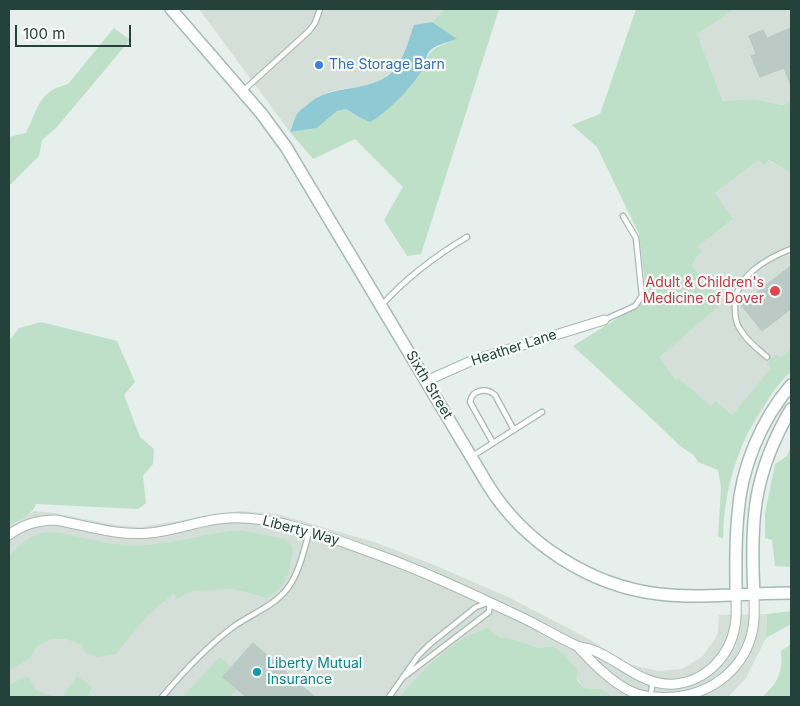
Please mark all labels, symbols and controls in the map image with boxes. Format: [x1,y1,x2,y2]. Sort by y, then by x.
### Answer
scale bar [18,15,134,47]
text: 100 m [23,24,65,43]
place label: The Storage Barn [329,57,445,73]
marker: The Storage Barn [313,59,325,71]
place label: Adult & Children's Medicine of Dover [643,275,764,308]
marker: Adult & Children's Medicine of Dover [768,284,782,298]
street label: Heather Lane [469,326,559,370]
street label: Sixth Street [402,348,456,422]
street label: Liberty Way [261,513,341,549]
place label: Liberty Mutual Insurance [267,656,362,689]
marker: Liberty Mutual Insurance [251,666,263,678]

